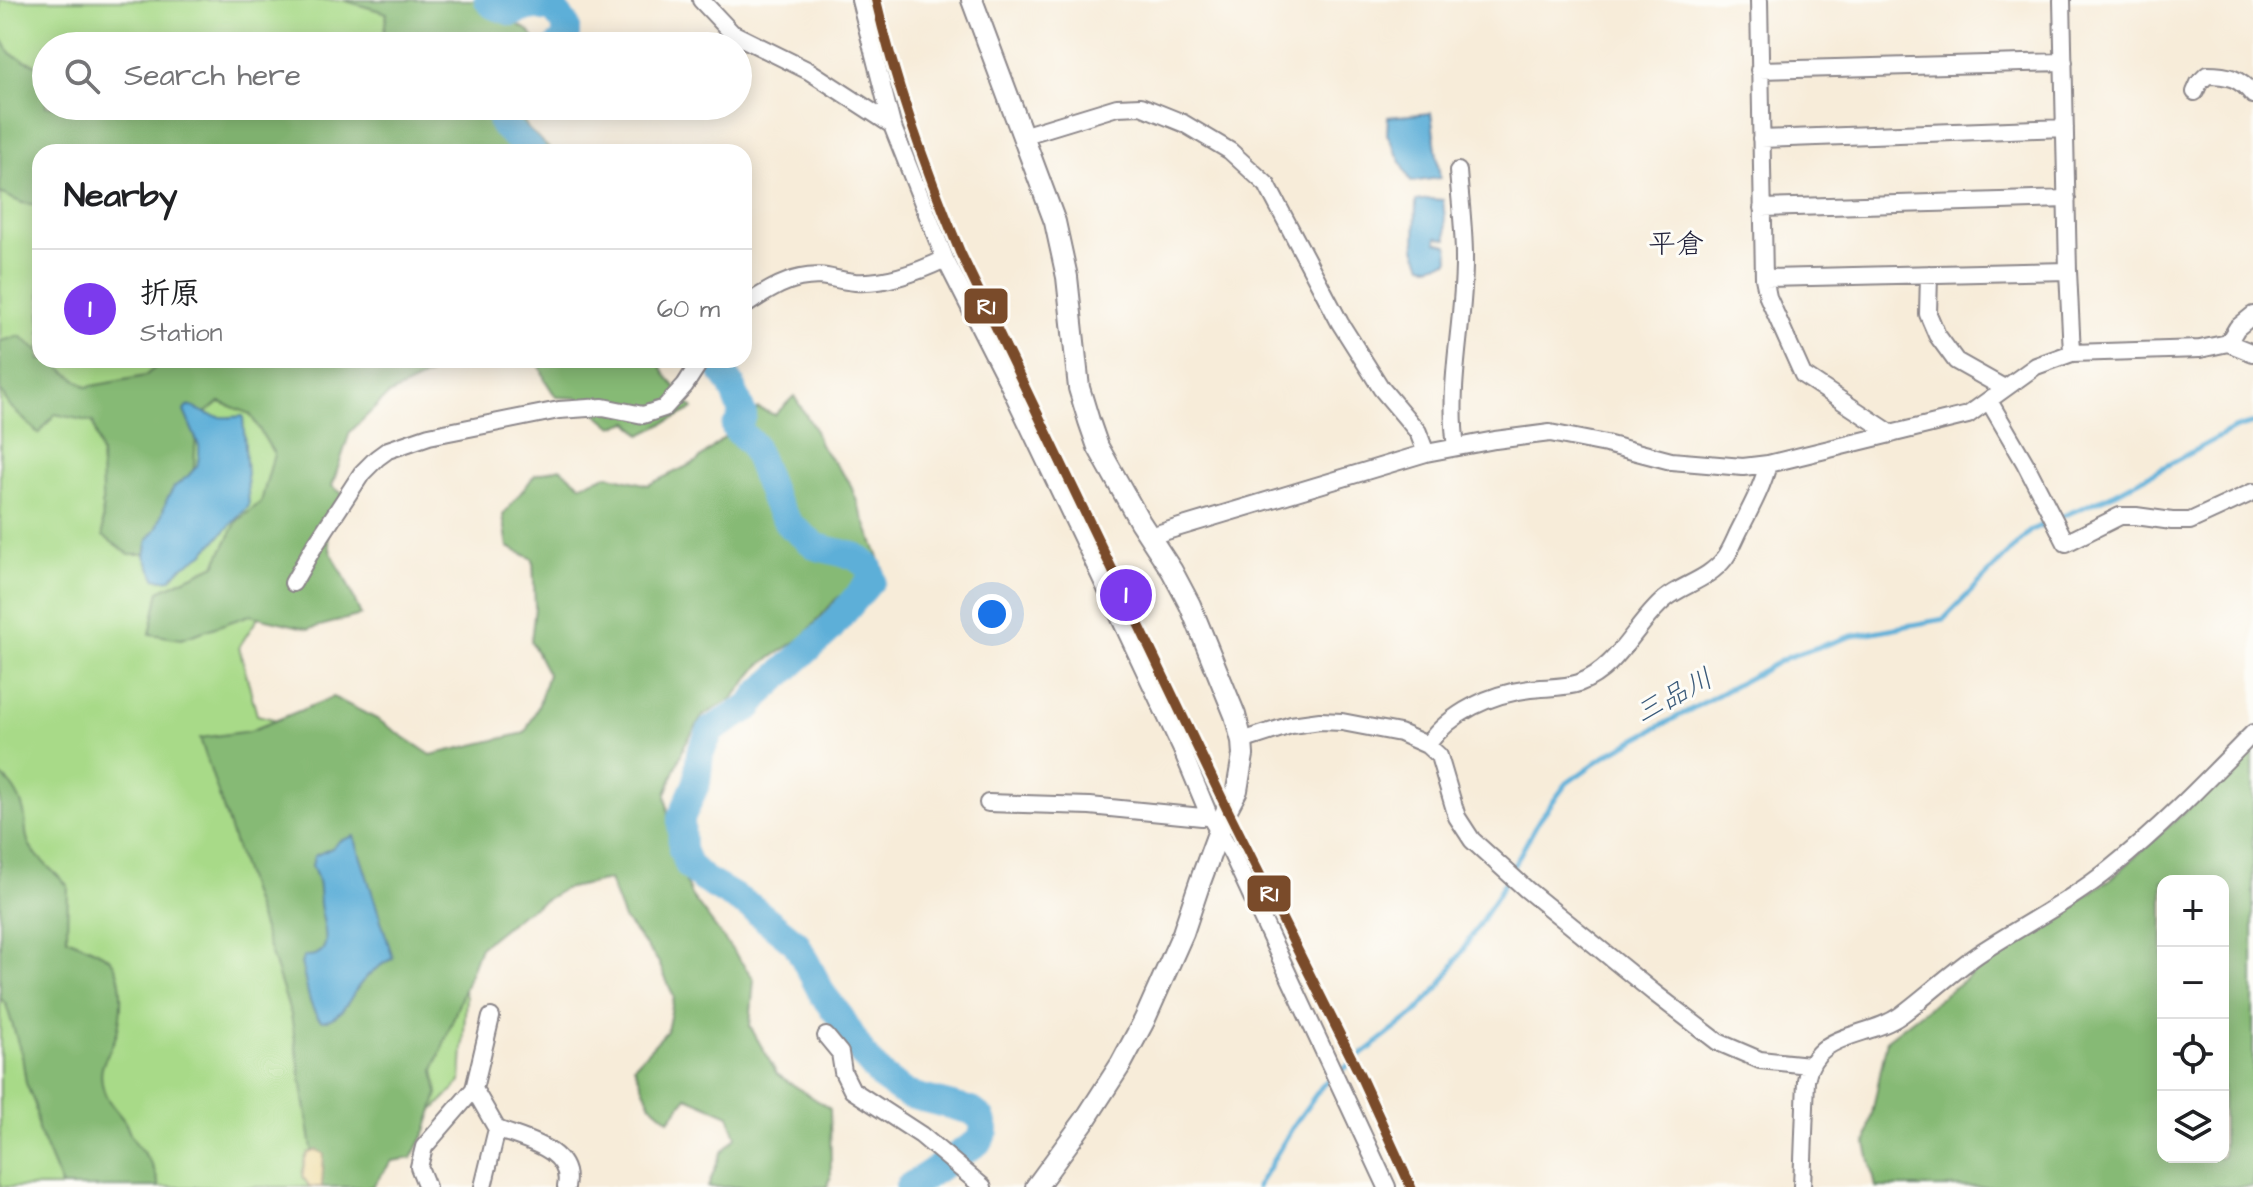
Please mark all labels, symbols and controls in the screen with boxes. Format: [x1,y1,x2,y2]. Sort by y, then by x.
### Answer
search box [32,32,752,120]
icon: search [60,54,104,98]
text: Search here [124,55,301,97]
text: Nearby [64,172,178,220]
district label: 平倉 [1648,225,1704,264]
text: 折原 [140,273,200,315]
line badge: R1 [963,287,1009,325]
text: 1 [88,291,92,327]
text: 60 m [657,291,720,327]
text: R1 [977,292,995,323]
text: Station [140,315,223,351]
pin: 1 [1100,565,1152,625]
your location [972,594,1012,634]
water label: 三品川 [1628,659,1720,733]
line badge: R1 [1246,874,1292,913]
map controls [2157,875,2229,1163]
button: + [2157,875,2229,947]
text: R1 [1260,879,1278,910]
button: − [2157,947,2229,1019]
button: locate [2157,1019,2229,1091]
button: layers [2157,1091,2229,1163]

